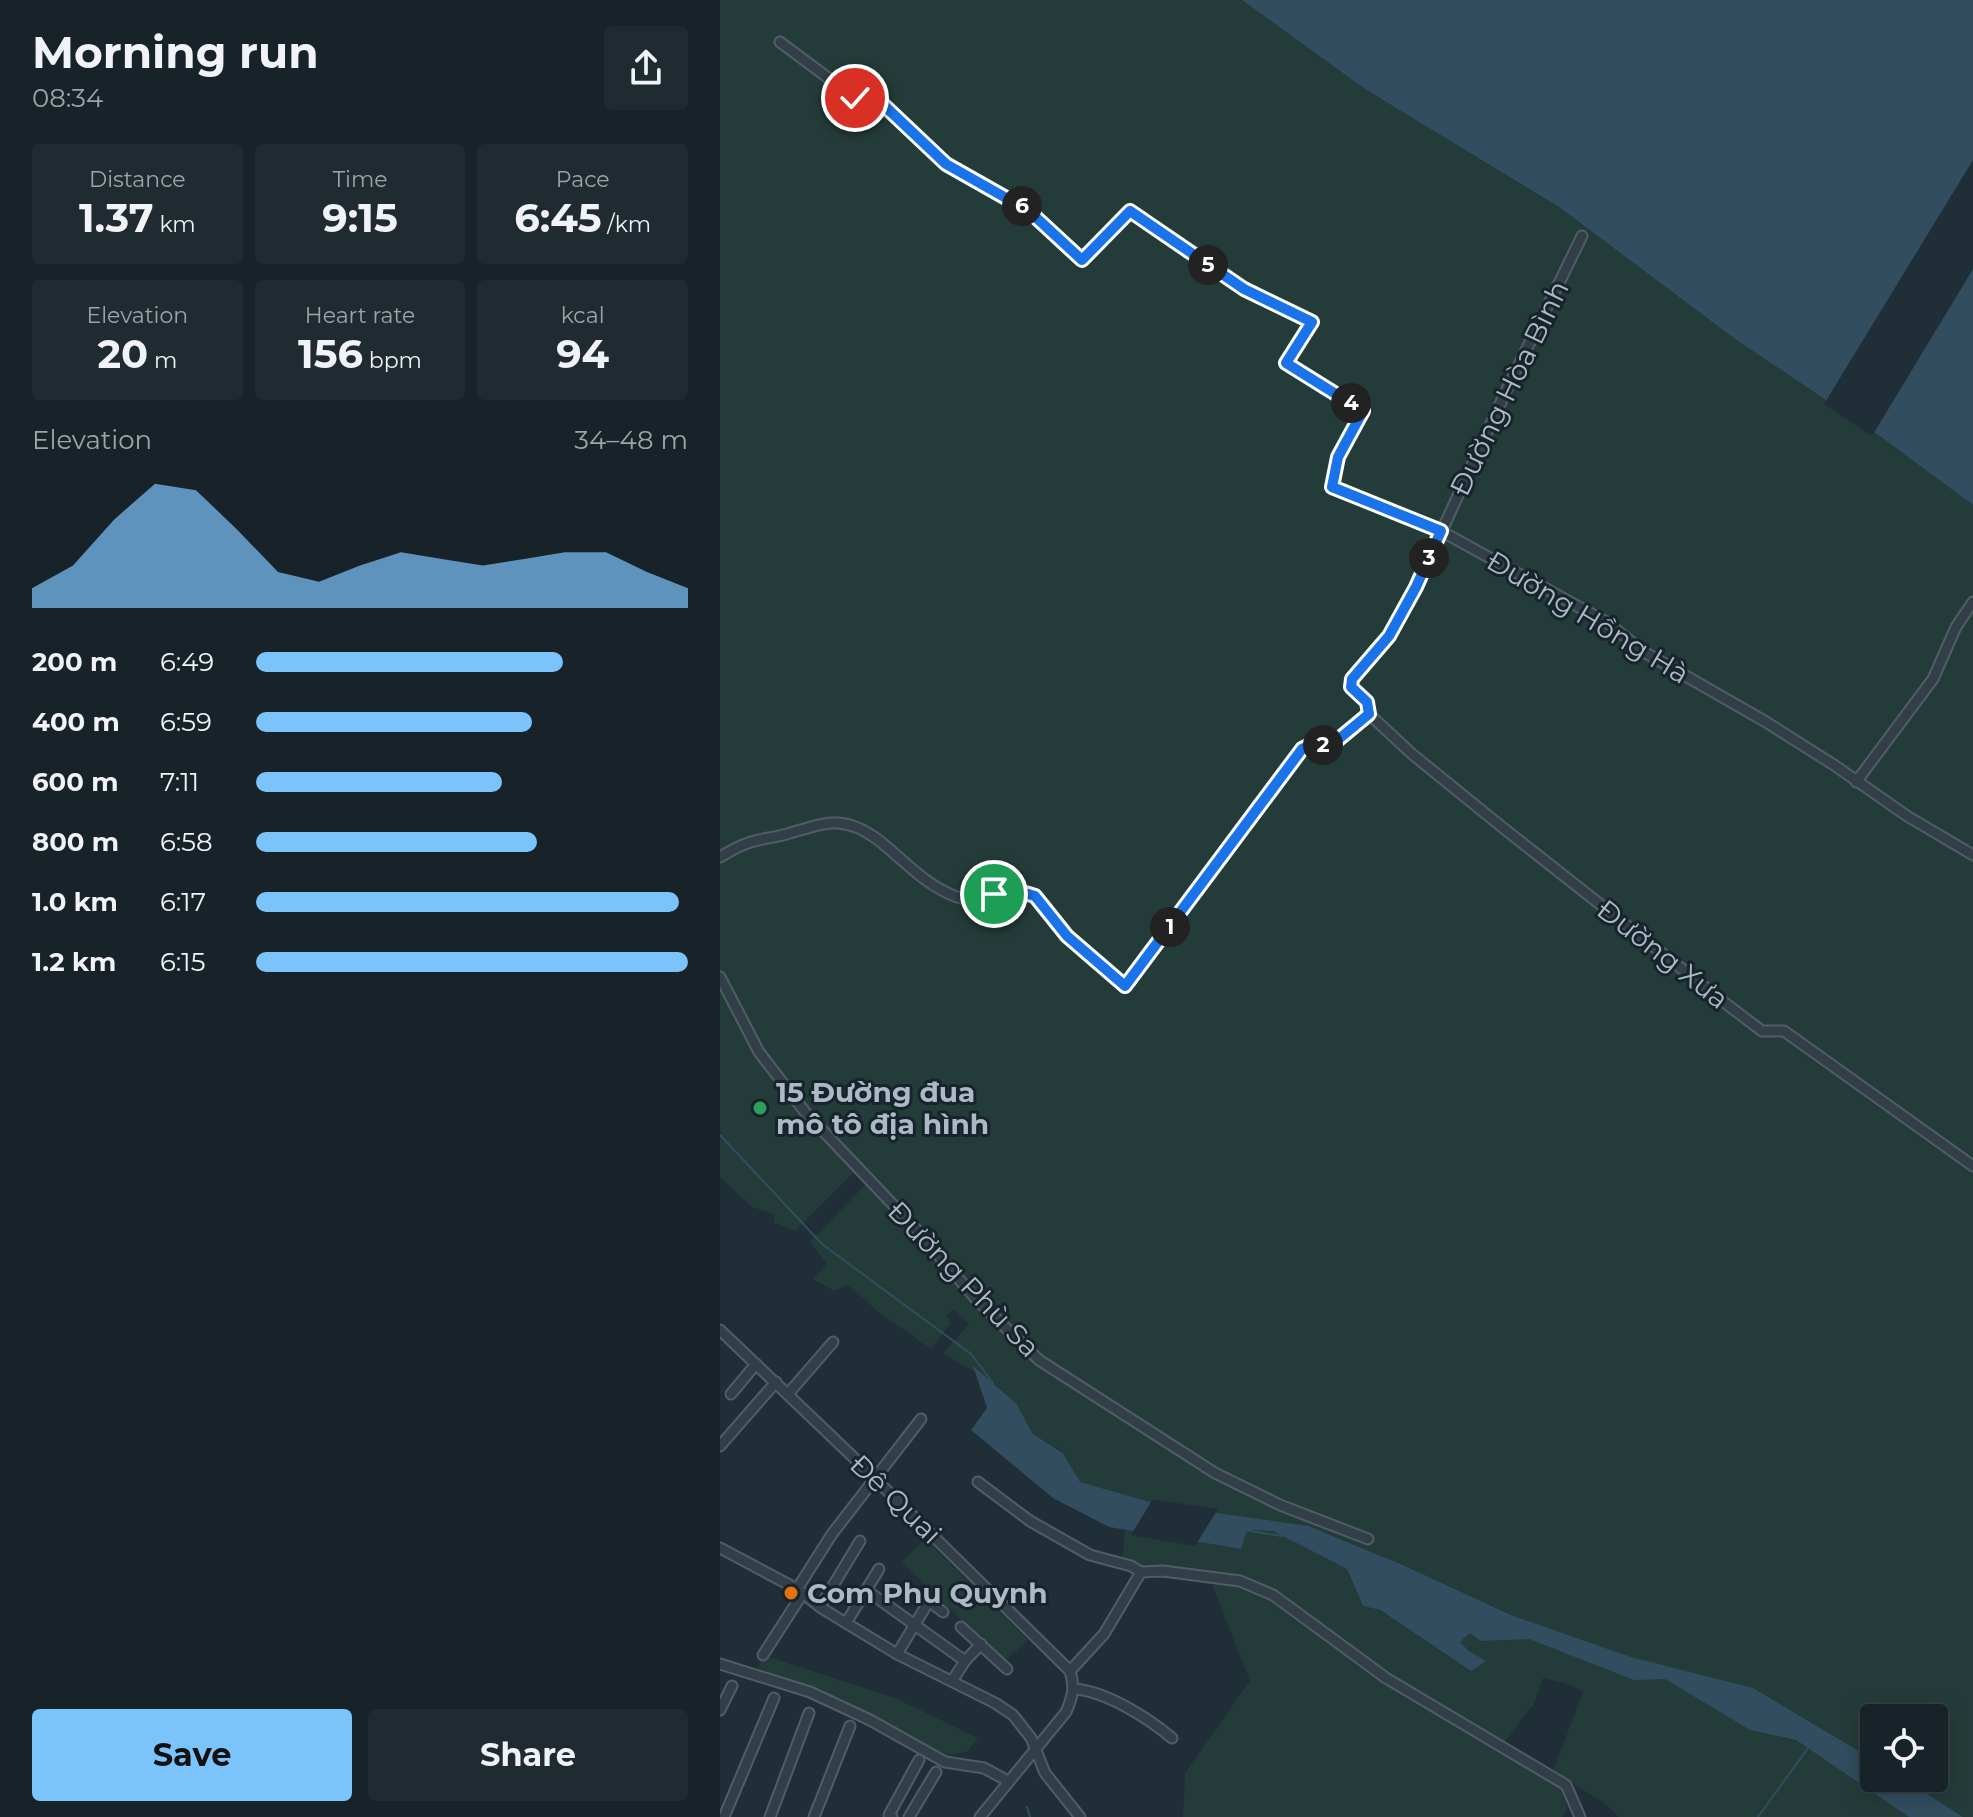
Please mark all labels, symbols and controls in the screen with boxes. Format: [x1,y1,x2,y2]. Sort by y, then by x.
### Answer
text: Morning run [32,25,319,79]
button: share [604,26,688,110]
pin [821,64,889,132]
icon: check [833,76,877,120]
text: 08:34 [32,82,103,114]
text: Distance [89,166,186,193]
text: Time [332,166,388,193]
text: Pace [556,166,610,193]
pin: 6 [1002,186,1042,226]
text: 6 [1015,192,1029,219]
text: 1.37 [79,193,154,242]
text: 9:15 [322,193,398,242]
text: 6:45 [514,193,602,242]
text: km [154,211,196,238]
text: /km [602,211,651,238]
pin: 5 [1188,245,1228,285]
text: 5 [1201,251,1215,278]
street label: Đường Hòa Bình [1442,275,1576,501]
text: Elevation [86,302,188,329]
text: Heart rate [305,302,415,329]
text: kcal [561,302,605,329]
text: 20 [97,329,148,378]
text: 156 [298,329,363,378]
text: 94 [556,329,609,378]
text: m [148,347,177,374]
text: bpm [363,347,422,374]
pin: 4 [1331,383,1371,423]
text: 4 [1343,389,1359,416]
text: Elevation [32,424,152,456]
text: 34–48 m [574,424,688,456]
pin: 3 [1409,538,1449,578]
street label: Đường Hồng Hà [1481,543,1695,691]
text: 3 [1422,544,1436,571]
text: 200 m [32,646,117,678]
text: 6:49 [160,646,214,678]
text: 400 m [32,706,120,738]
text: 6:59 [160,706,212,738]
pin: 2 [1303,725,1343,765]
text: 2 [1317,731,1329,758]
text: 600 m [32,766,119,798]
text: 7:11 [160,766,199,798]
text: 800 m [32,826,119,858]
text: 6:58 [160,826,213,858]
pin [960,860,1028,928]
icon: arrive [972,872,1016,916]
text: 1.0 km [32,886,118,918]
text: 6:17 [160,886,206,918]
street label: Đường Xưa [1591,892,1735,1016]
pin: 1 [1150,907,1190,947]
text: 1 [1166,913,1174,940]
text: 1.2 km [32,946,116,978]
text: 6:15 [160,946,205,978]
place label: 15 Đường đua mô tô địa hình [776,1075,989,1141]
marker: 15 Đường đua mô tô địa hình [751,1099,769,1117]
street label: Đường Phù Sa [881,1194,1047,1364]
street label: Đê Quai [843,1447,949,1551]
place label: Com Phu Quynh [807,1576,1048,1610]
marker: Com Phu Quynh [782,1584,800,1602]
map controls [1860,1704,1948,1792]
button: locate [1860,1704,1948,1792]
button: Save [32,1709,352,1801]
button: Share [368,1709,688,1801]

